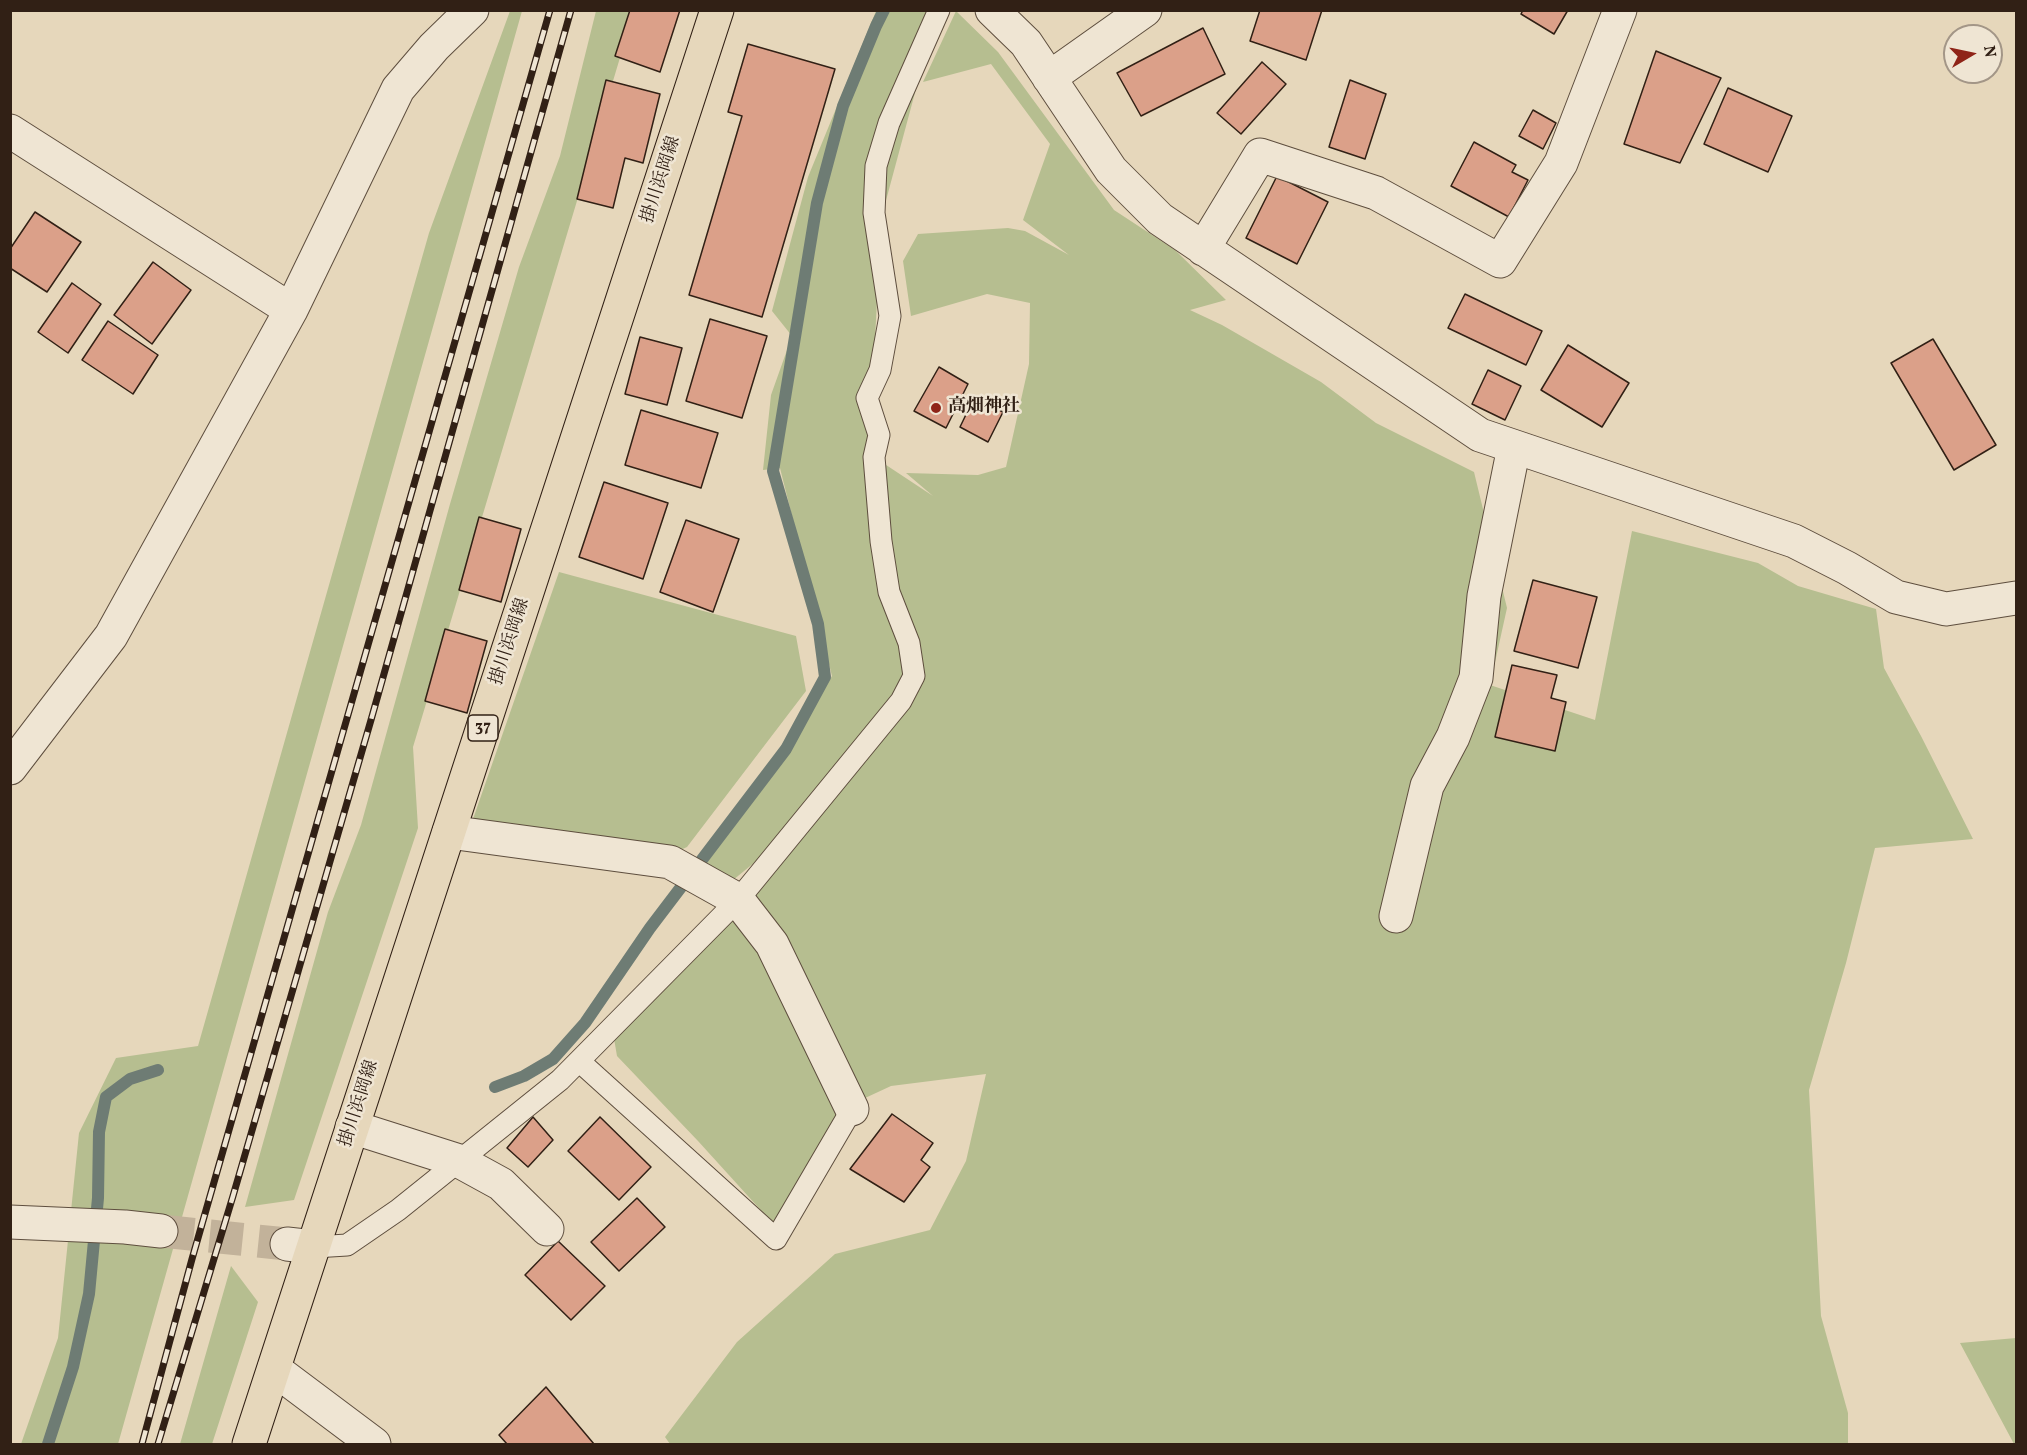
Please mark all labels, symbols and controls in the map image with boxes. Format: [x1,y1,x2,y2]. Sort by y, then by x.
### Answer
north arrow [1943,24,2003,84]
text: N [1977,44,2001,59]
street label: 掛川浜岡線 [638,134,686,226]
place label: 高畑神社 [948,397,1020,419]
marker: 高畑神社 [929,401,943,415]
street label: 掛川浜岡線 [487,596,535,688]
road number: 37 [468,715,498,741]
street label: 掛川浜岡線 [336,1058,384,1150]

